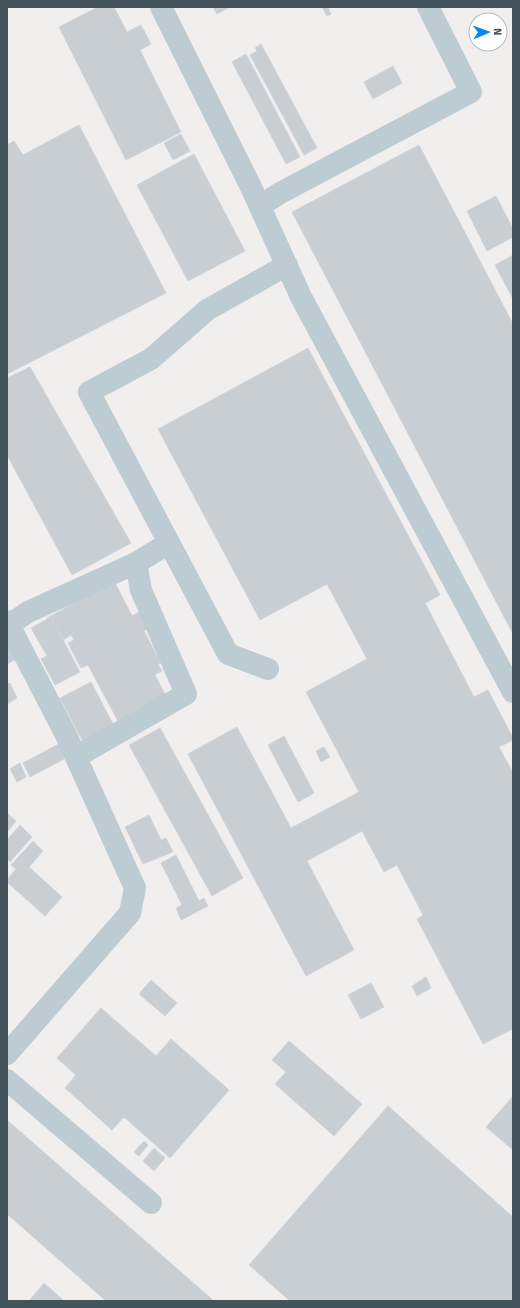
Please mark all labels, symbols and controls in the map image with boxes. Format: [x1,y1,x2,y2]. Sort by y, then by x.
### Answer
north arrow [468,12,508,52]
text: N [491,28,504,36]

